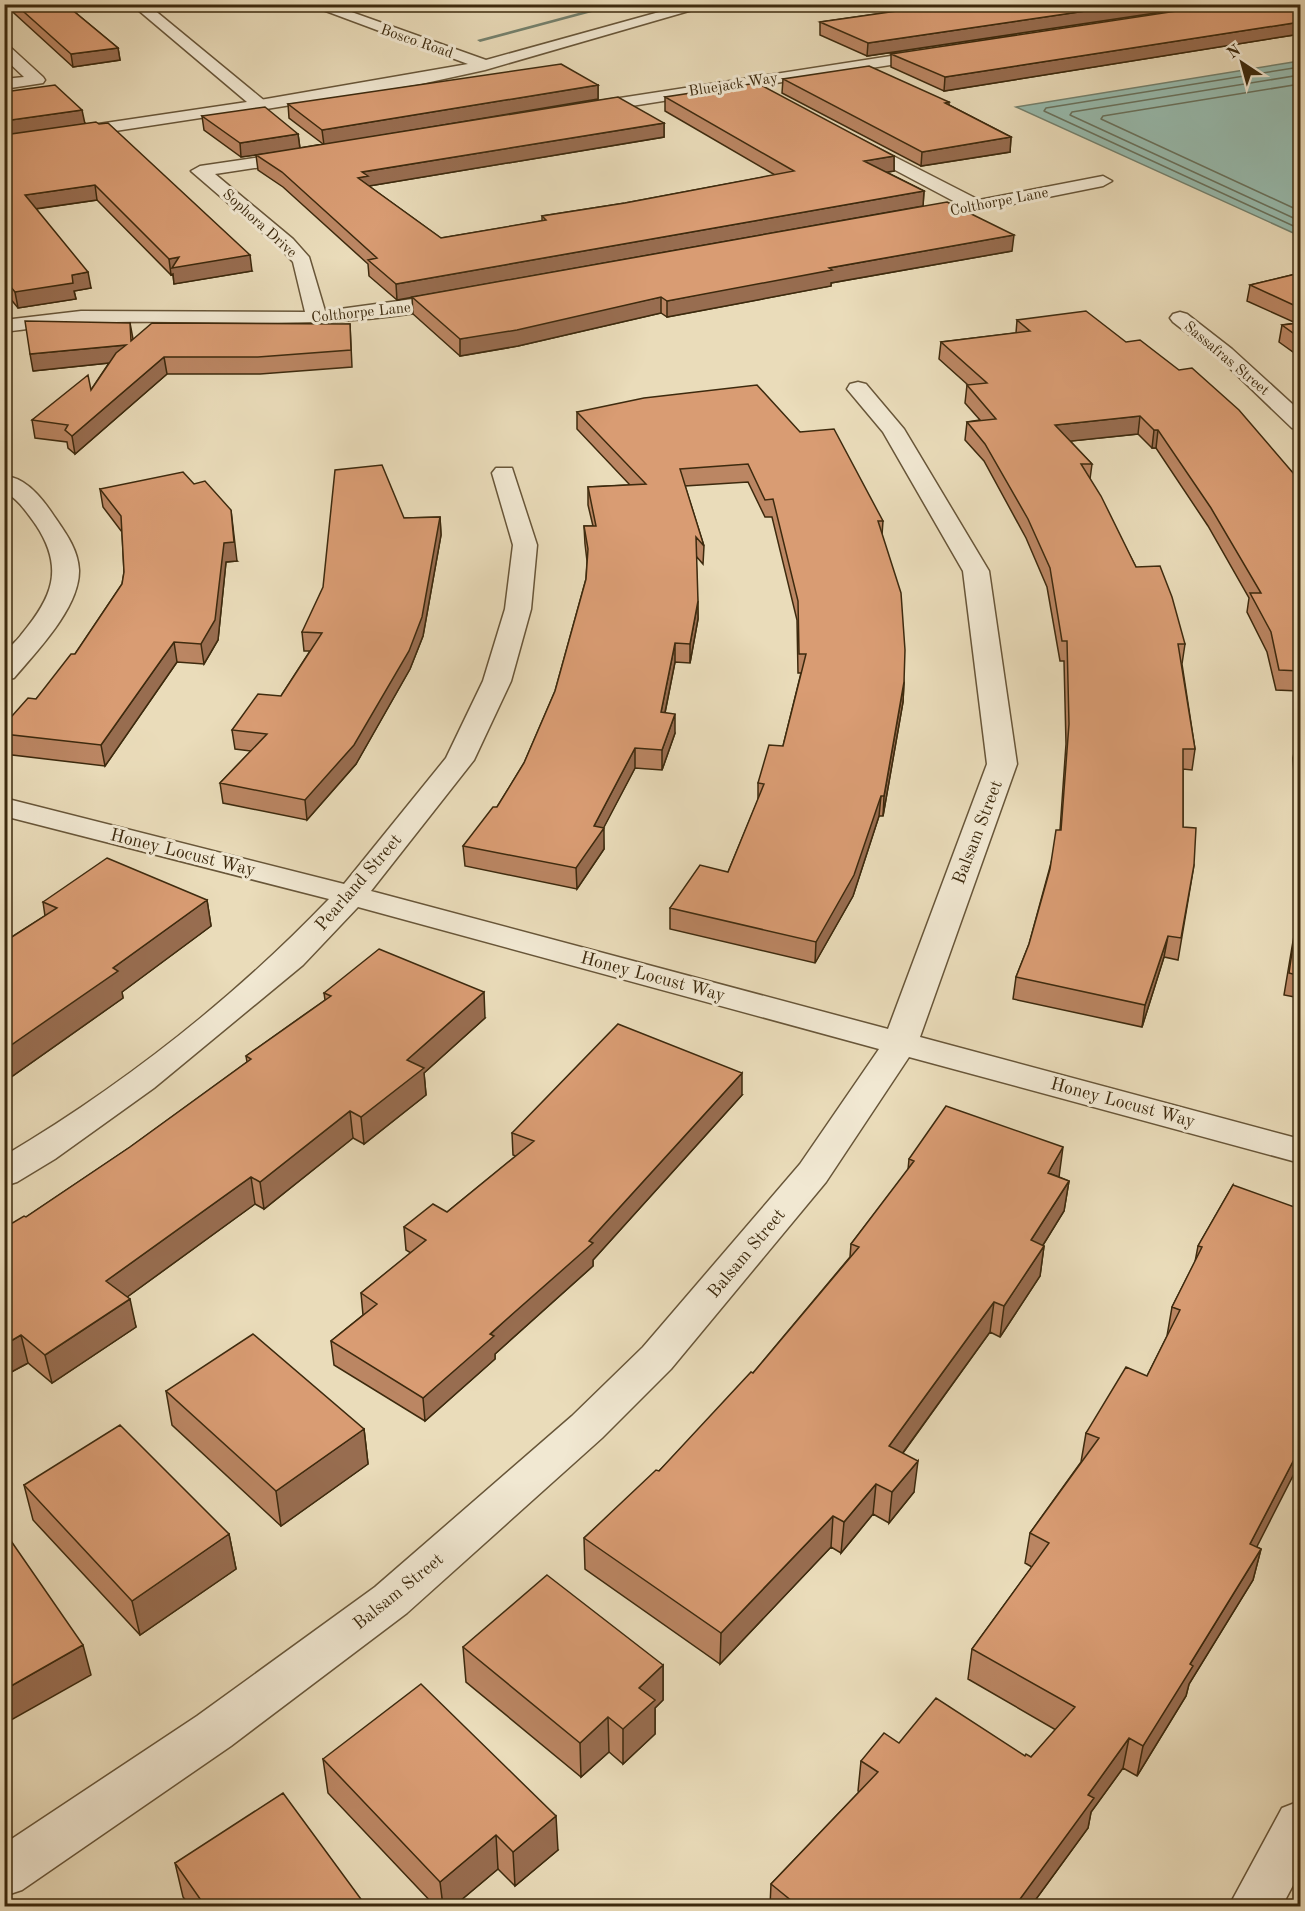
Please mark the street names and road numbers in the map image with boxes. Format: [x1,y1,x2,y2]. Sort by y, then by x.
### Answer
street label: Bosco Road [378,23,455,62]
street label: Bluejack Way [688,71,779,100]
street label: Colthorpe Lane [949,186,1050,219]
street label: Sophora Drive [219,187,299,261]
street label: Colthorpe Lane [311,301,412,326]
street label: Sassafras Street [1181,319,1272,399]
street label: Balsam Street [950,778,1006,887]
street label: Honey Locust Way [108,826,258,880]
street label: Pearland Street [312,831,405,934]
street label: Honey Locust Way [578,949,728,1005]
street label: Honey Locust Way [1048,1075,1198,1131]
street label: Balsam Street [705,1206,789,1302]
street label: Balsam Street [350,1550,447,1633]

